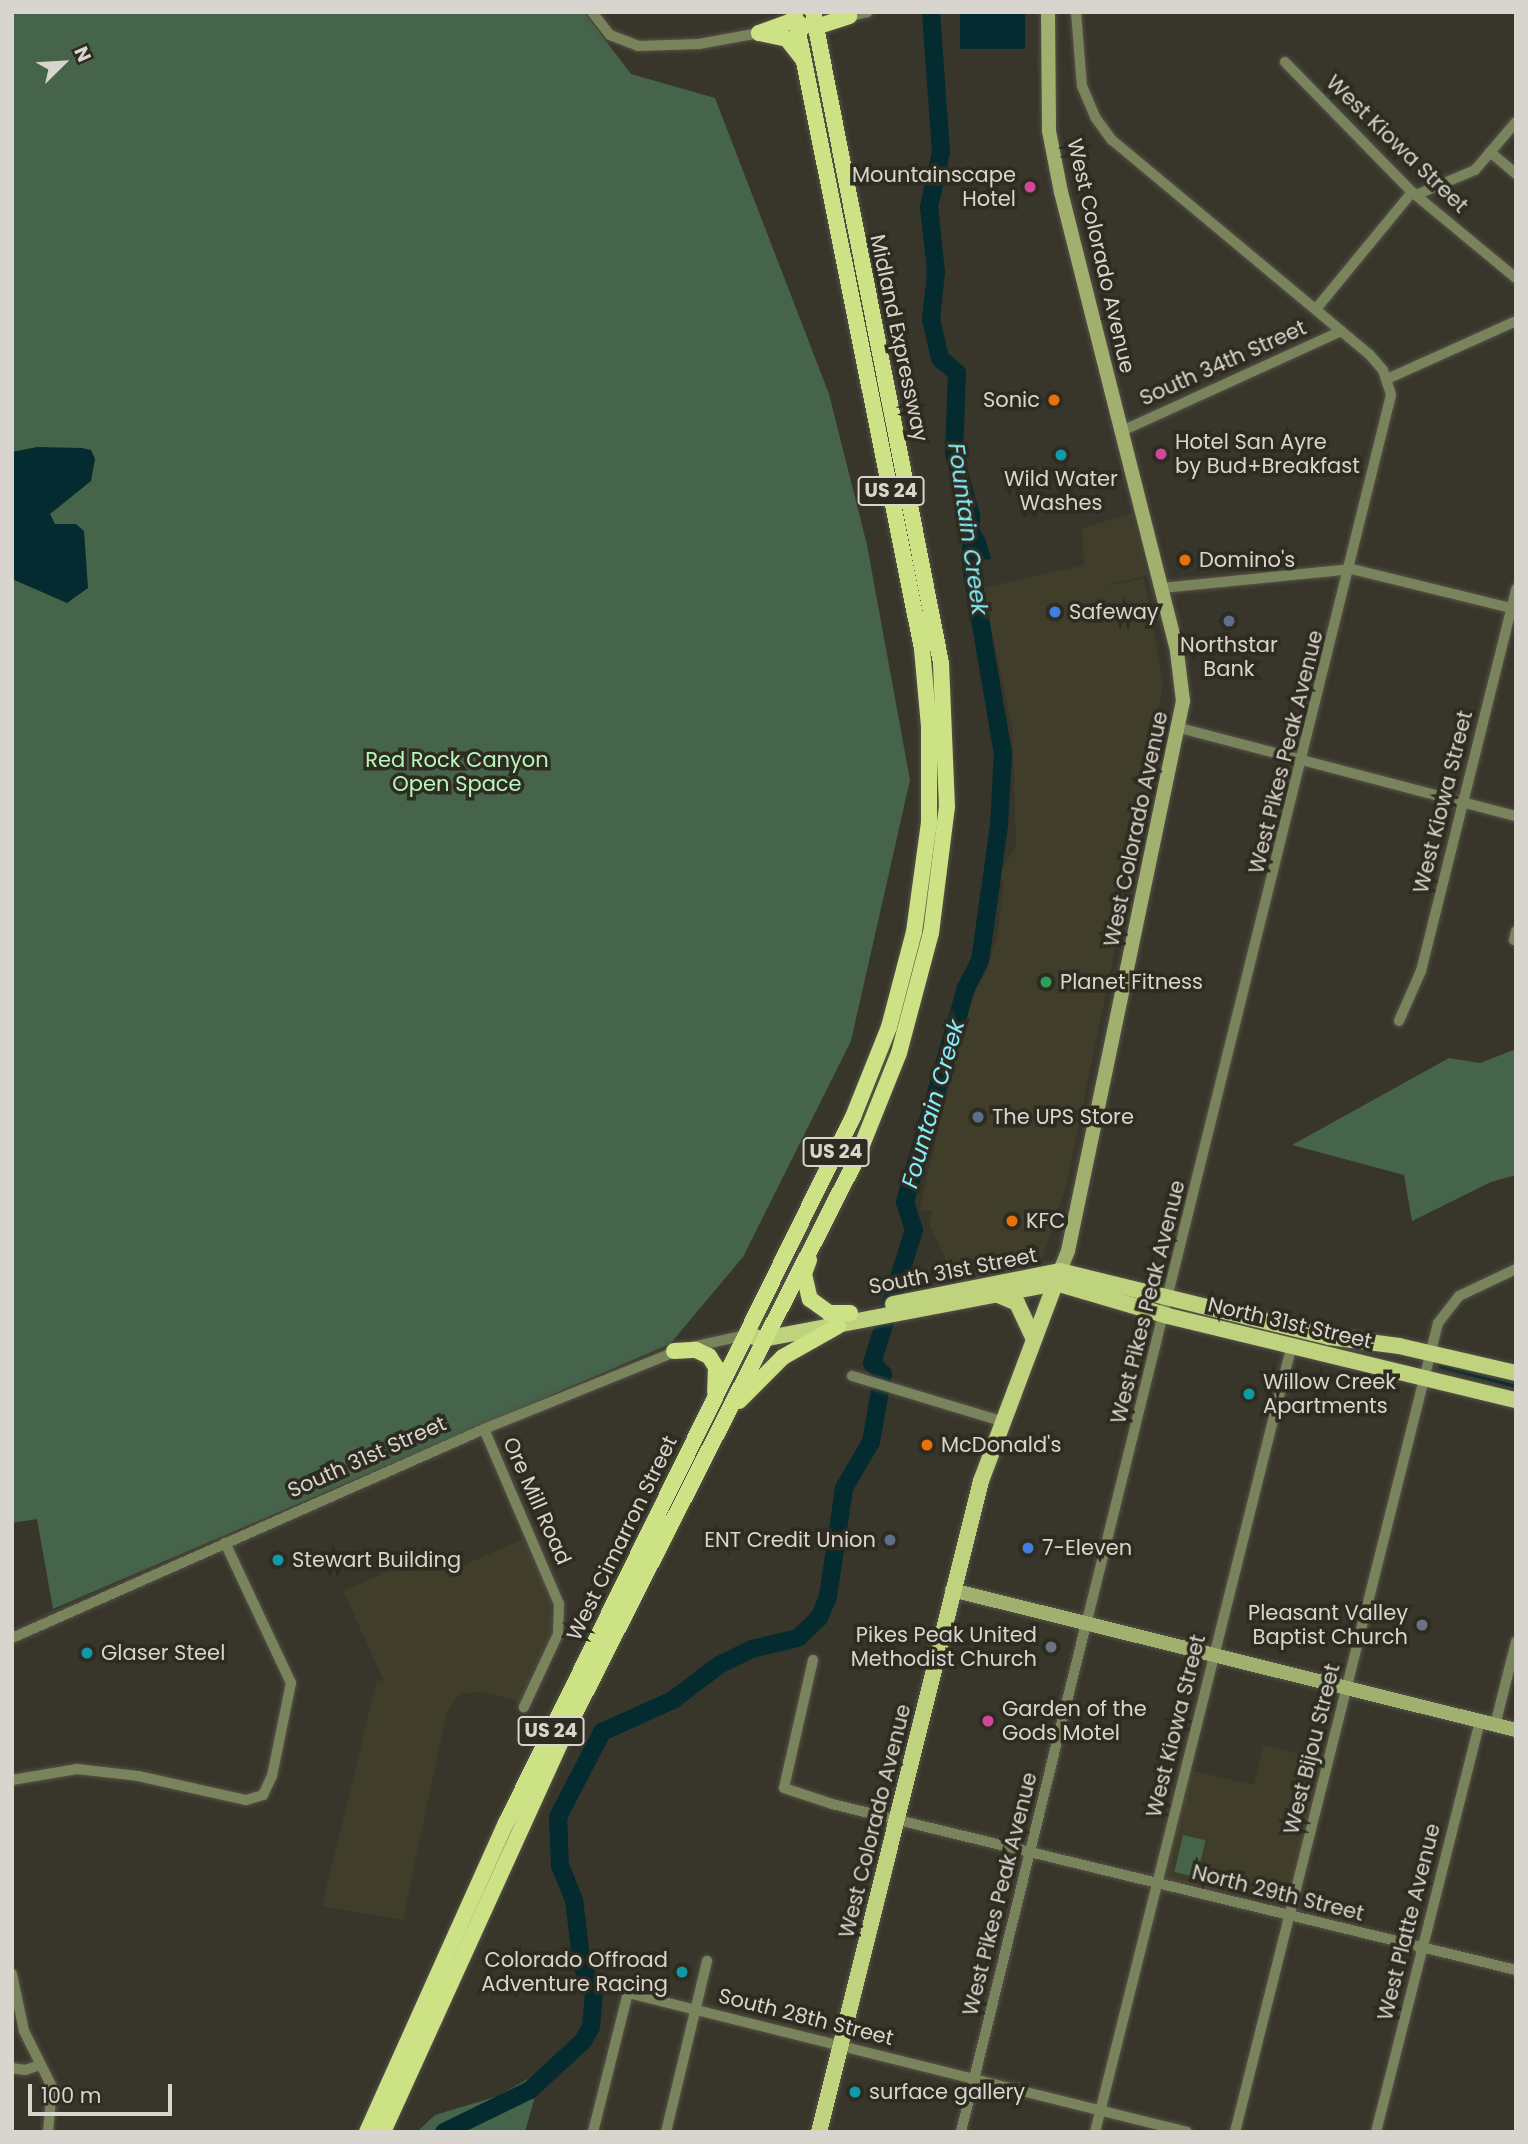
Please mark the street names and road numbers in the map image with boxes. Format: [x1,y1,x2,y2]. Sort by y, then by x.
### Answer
street label: West Kiowa Street [1321,70,1473,218]
street label: West Colorado Avenue [1062,136,1140,376]
street label: Midland Expressway [865,232,933,444]
street label: South 34th Street [1136,315,1310,411]
road number: US 24 [856,476,926,506]
street label: West Pikes Peak Avenue [1244,628,1328,876]
street label: West Kiowa Street [1408,708,1478,896]
street label: West Colorado Avenue [1099,709,1173,949]
road number: US 24 [801,1136,871,1168]
street label: West Pikes Peak Avenue [1106,1178,1190,1426]
street label: South 31st Street [867,1242,1039,1300]
street label: North 31st Street [1206,1292,1374,1354]
street label: South 31st Street [284,1411,450,1503]
street label: West Cimarron Street [561,1432,683,1644]
street label: Ore Mill Road [498,1433,576,1569]
street label: West Kiowa Street [1141,1632,1211,1820]
street label: West Bijou Street [1279,1661,1345,1837]
street label: West Colorado Avenue [834,1701,916,1941]
road number: US 24 [516,1716,586,1746]
street label: West Pikes Peak Avenue [958,1770,1042,2018]
street label: West Platte Avenue [1372,1821,1446,2023]
street label: North 29th Street [1189,1859,1367,1927]
street label: South 28th Street [716,1983,896,2051]

